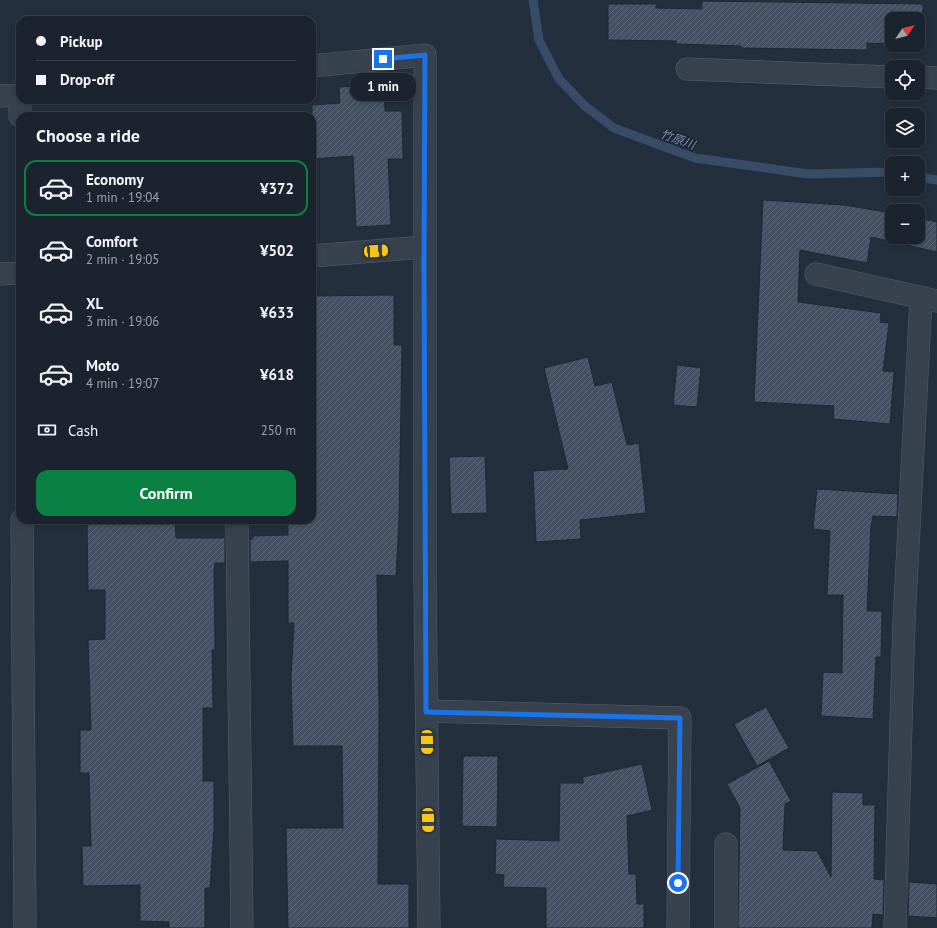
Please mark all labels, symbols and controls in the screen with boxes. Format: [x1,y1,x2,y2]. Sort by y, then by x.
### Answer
north arrow [885,12,925,52]
map controls [885,12,925,244]
text: Pickup [60,32,103,51]
route end [374,50,392,68]
button: locate [885,60,925,100]
text: Drop-off [60,70,114,89]
callout: 1 min [350,73,416,101]
text: 1 min [367,78,399,95]
button: layers [885,108,925,148]
text: Choose a ride [36,124,140,147]
water label: 竹原川 [659,126,699,153]
button: + [885,156,925,196]
icon: car [38,170,74,206]
text: Economy [86,170,144,189]
text: ¥372 [260,179,294,198]
text: 1 min · 19:04 [86,189,159,206]
button: − [885,204,925,244]
icon: car [38,232,74,268]
text: Comfort [86,232,138,251]
text: ¥502 [260,241,294,260]
car [364,244,388,258]
text: 2 min · 19:05 [86,251,159,268]
icon: car [38,294,74,330]
text: XL [86,294,103,313]
text: ¥633 [260,303,294,322]
text: 3 min · 19:06 [86,313,159,330]
icon: car [38,356,74,392]
text: Moto [86,356,119,375]
text: ¥618 [260,365,294,384]
text: 4 min · 19:07 [86,375,159,392]
icon: cash [36,419,58,441]
text: Cash [68,421,98,440]
text: 250 m [261,422,296,439]
button: Confirm [36,470,296,516]
car [421,730,433,754]
car [422,808,434,832]
route start [669,874,687,892]

